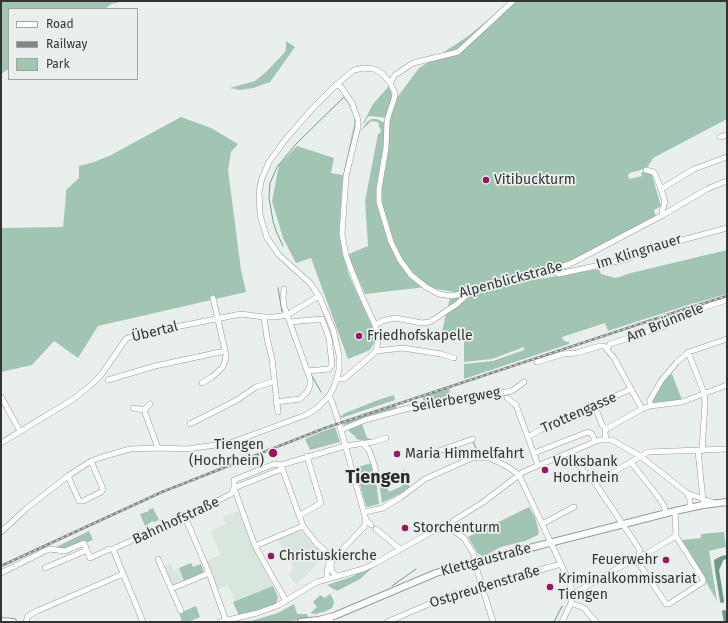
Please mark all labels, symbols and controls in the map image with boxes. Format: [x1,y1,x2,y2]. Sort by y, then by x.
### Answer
legend [8,8,138,80]
text: Road [46,17,74,31]
text: Railway [46,37,87,51]
text: Park [46,57,70,71]
place label: Vitibuckturm [494,172,576,188]
marker: Vitibuckturm [481,175,491,185]
street label: Im Klingnauer [594,231,684,273]
street label: Alpenblickstraße [457,258,565,302]
street label: Am Brünnele [624,300,706,346]
street label: Übertal [130,318,180,346]
place label: Friedhofskapelle [367,328,473,344]
marker: Friedhofskapelle [354,331,364,341]
street label: Seilerbergweg [410,384,502,416]
street label: Trottengasse [539,389,619,437]
place label: Tiengen (Hochrhein) [189,437,264,470]
place label: Maria Himmelfahrt [405,446,524,462]
marker: Tiengen (Hochrhein) [267,447,279,459]
marker: Maria Himmelfahrt [392,449,402,459]
place label: Volksbank Hochrhein [553,454,619,486]
marker: Volksbank Hochrhein [540,465,550,475]
district label: Tiengen [346,467,410,489]
street label: Bahnhofstraße [130,494,222,548]
place label: Storchenturm [413,520,500,536]
marker: Storchenturm [400,523,410,533]
street label: Klettgaustraße [439,540,533,580]
place label: Christuskierche [279,548,377,564]
marker: Christuskierche [266,551,276,561]
place label: Feuerwehr [592,552,658,568]
marker: Feuerwehr [661,555,671,565]
street label: Ostpreußenstraße [428,562,542,612]
place label: Kriminalkommissariat Tiengen [558,571,697,604]
marker: Kriminalkommissariat Tiengen [545,582,555,592]

